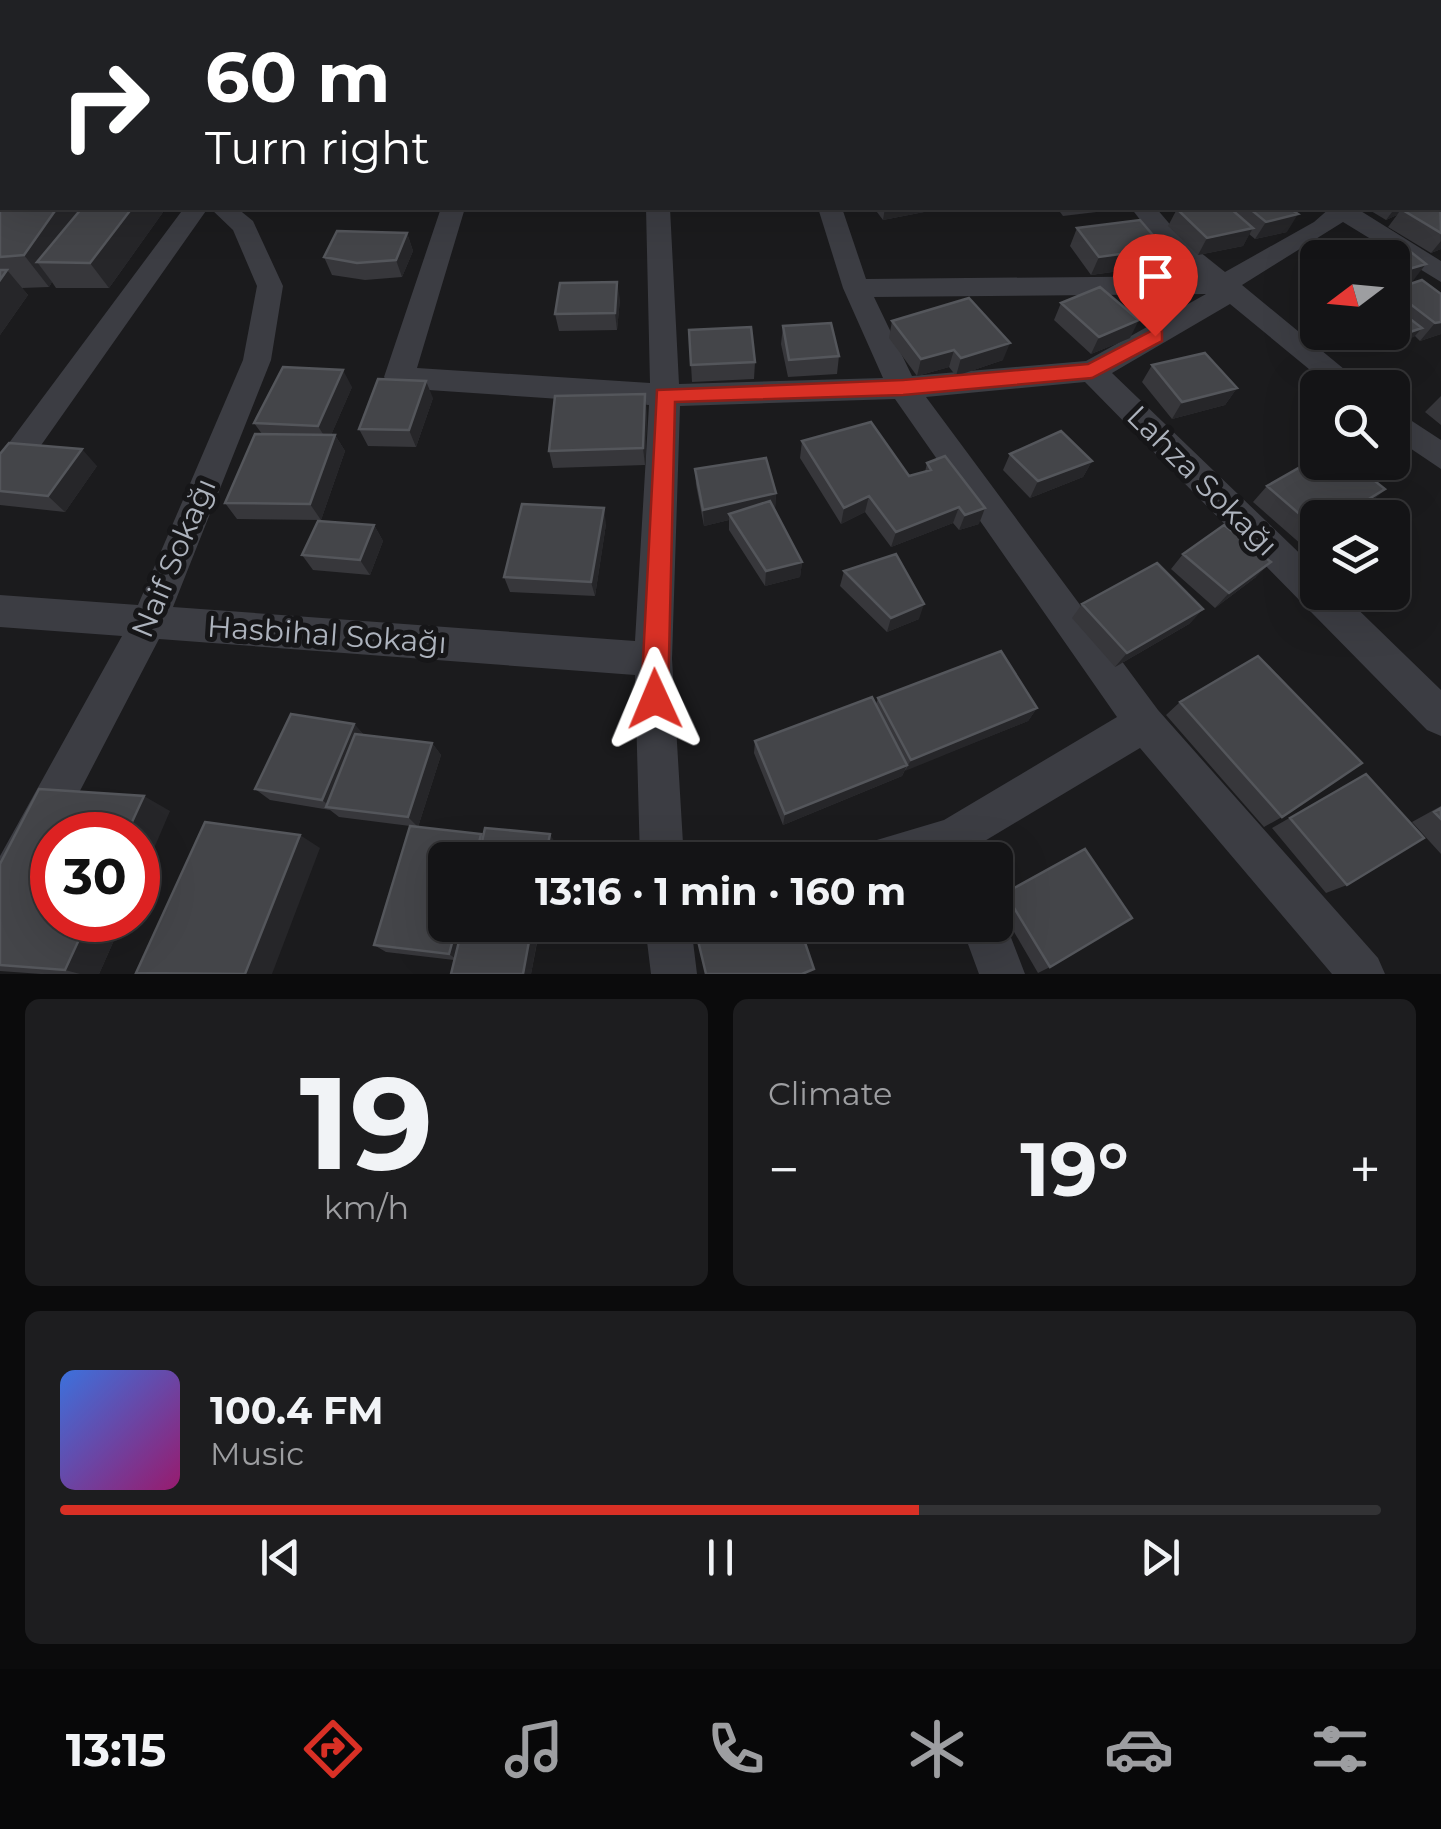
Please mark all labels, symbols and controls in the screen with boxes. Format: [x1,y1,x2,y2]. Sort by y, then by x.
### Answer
text: 60 m [205,34,390,120]
icon: right [40,40,170,170]
text: Turn right [205,120,430,175]
pin [1113,234,1198,337]
north arrow [1300,240,1410,350]
map controls [1300,240,1410,610]
icon: arrive [1128,249,1183,304]
button: search [1300,370,1410,480]
street label: Lahza Sokağı [1119,398,1285,564]
street label: Naif Sokağı [123,473,224,643]
button: layers [1300,500,1410,610]
street label: Hasbihal Sokağı [206,608,448,661]
position arrow [603,647,707,751]
speed limit sign: 30 [30,812,160,942]
text: 13:16 · 1 min · 160 m [535,868,906,915]
text: 19 [300,1043,433,1202]
text: Climate [768,1074,892,1113]
text: 19° [1020,1123,1129,1215]
text: − [768,1136,800,1203]
text: + [1349,1136,1381,1203]
text: km/h [324,1188,409,1227]
text: 100.4 FM [210,1387,383,1434]
text: Music [210,1434,304,1473]
icon: previous [253,1530,308,1585]
icon: pause [693,1530,748,1585]
icon: next [1133,1530,1188,1585]
icon: directions [298,1714,368,1784]
icon: music [499,1714,569,1784]
icon: phone [701,1714,771,1784]
icon: climate [902,1714,972,1784]
icon: car [1104,1714,1174,1784]
icon: filters [1305,1714,1375,1784]
text: 13:15 [66,1722,166,1777]

